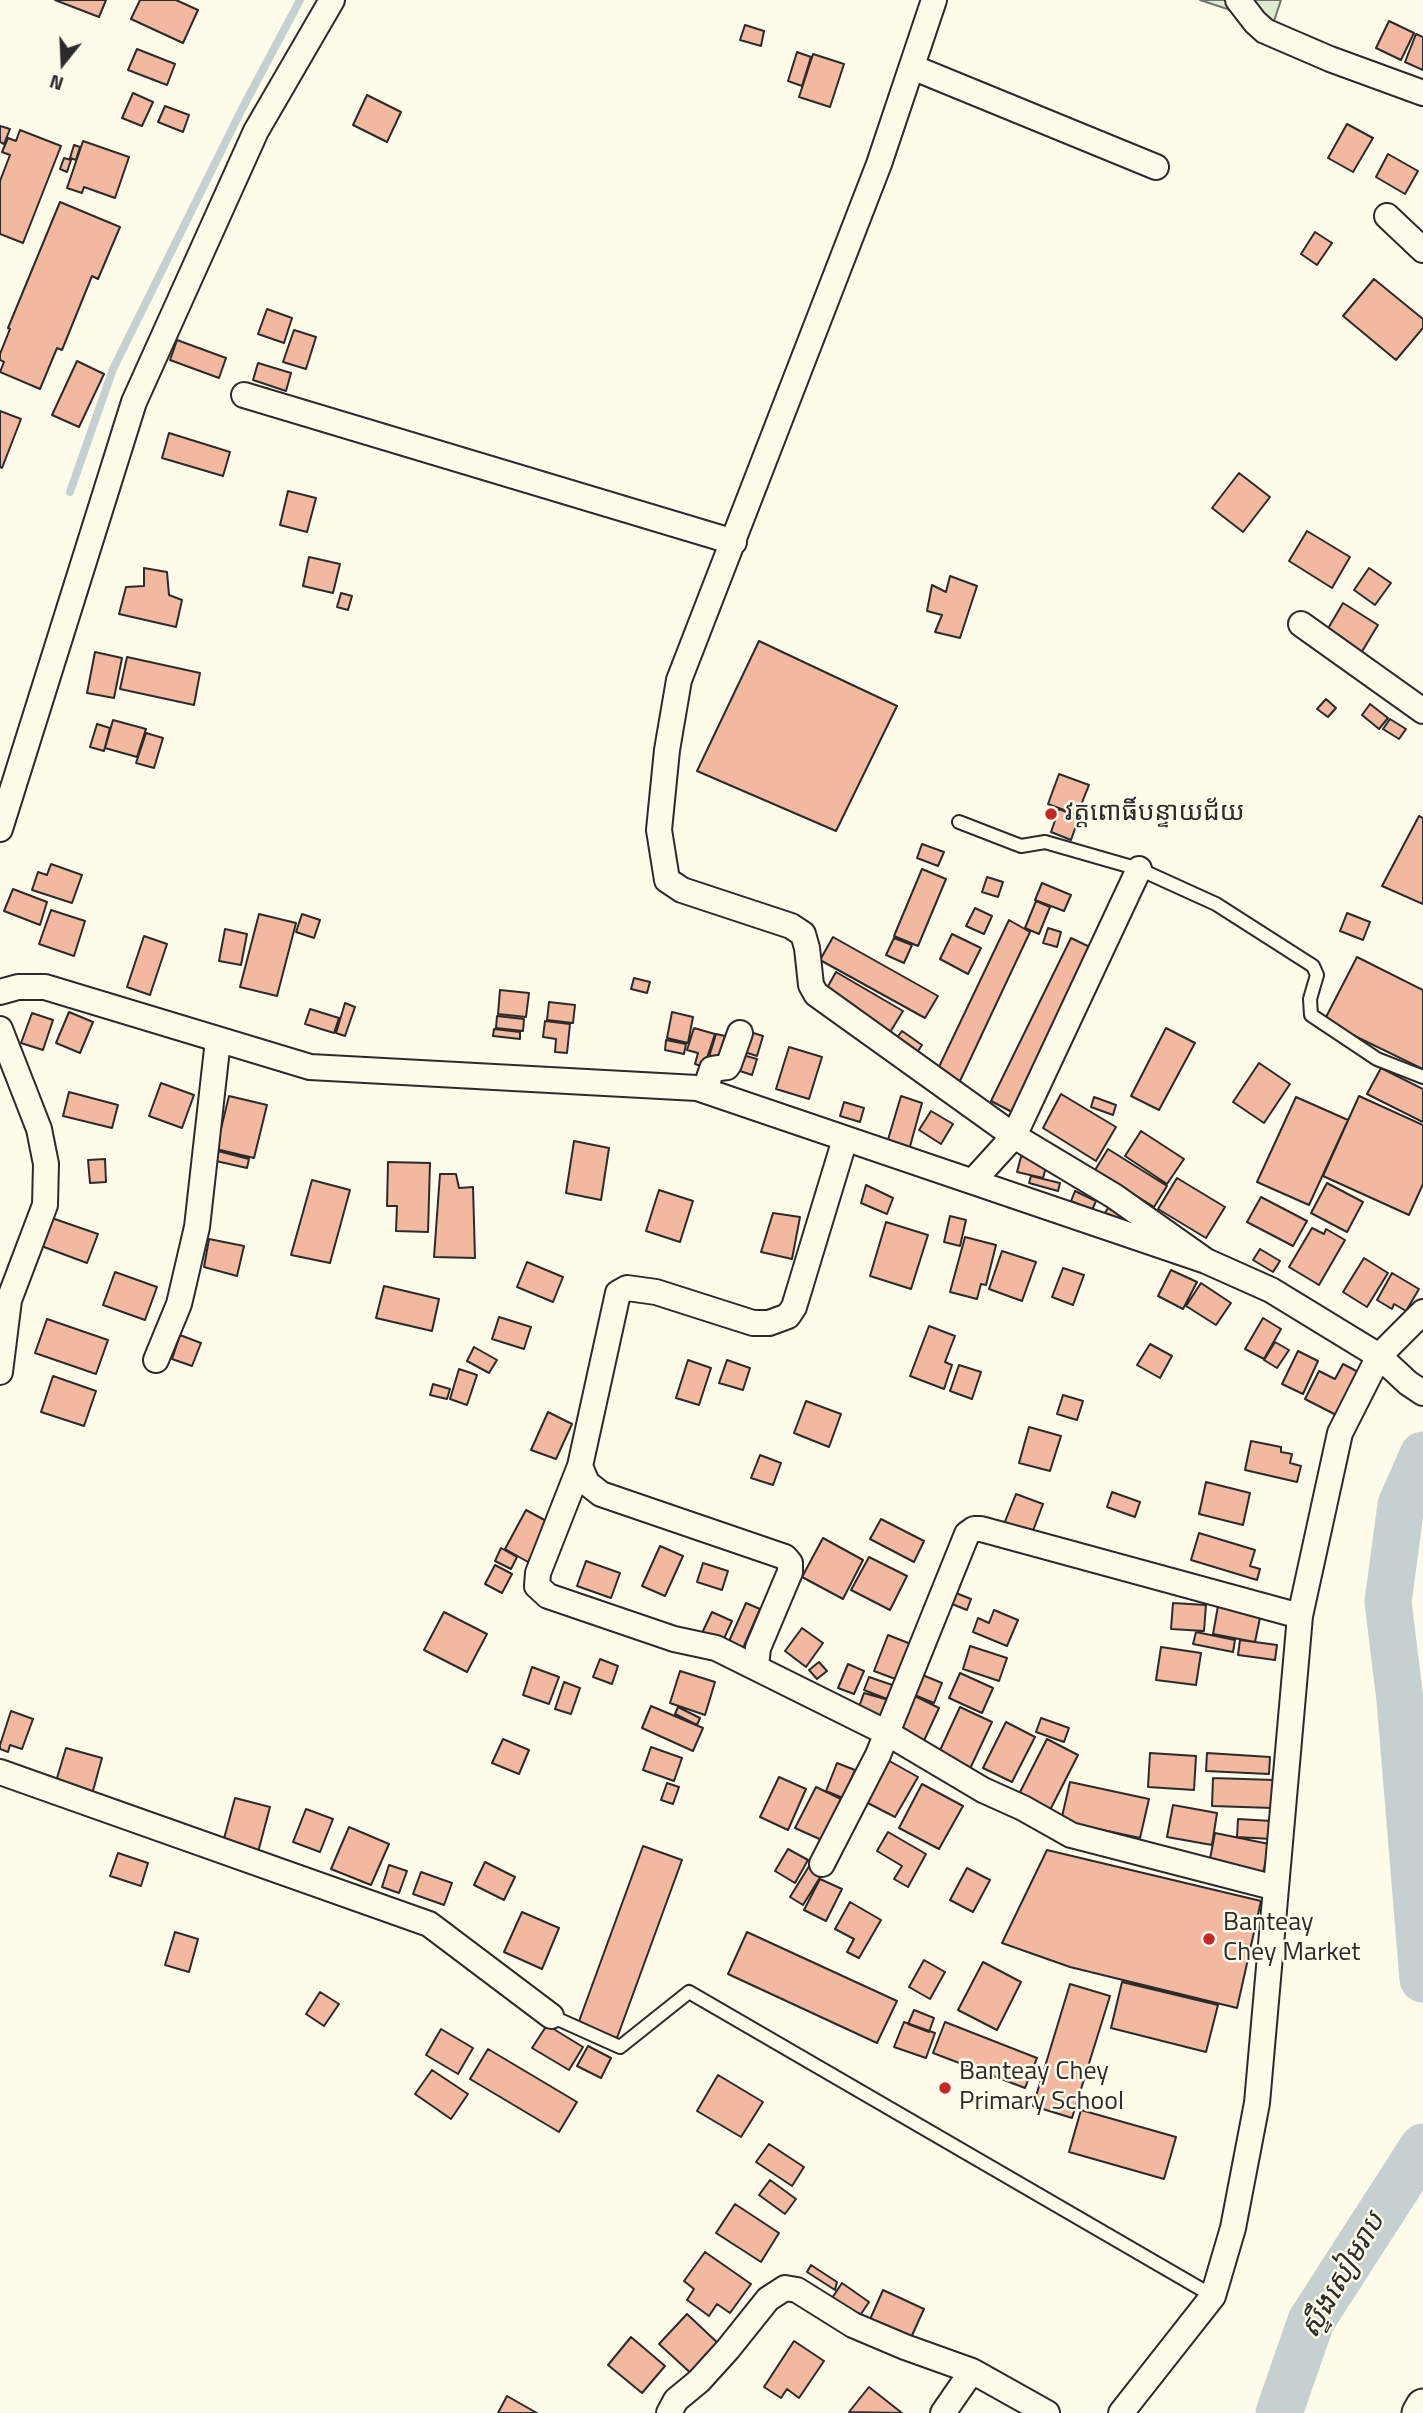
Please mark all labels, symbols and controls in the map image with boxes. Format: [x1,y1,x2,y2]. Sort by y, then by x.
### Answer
north arrow [28,28,98,98]
text: N [46,68,67,99]
place label: វត្តពោធិ៍បន្ទាយជ័យ [1065,798,1245,830]
marker: វត្តពោធិ៍បន្ទាយជ័យ [1043,806,1059,822]
place label: Banteay Chey Market [1223,1908,1360,1969]
marker: Banteay Chey Market [1201,1931,1217,1947]
place label: Banteay Chey Primary School [959,2057,1124,2118]
marker: Banteay Chey Primary School [937,2080,953,2096]
water label: ស្ទឹងសៀមរាប [1295,2208,1393,2344]

